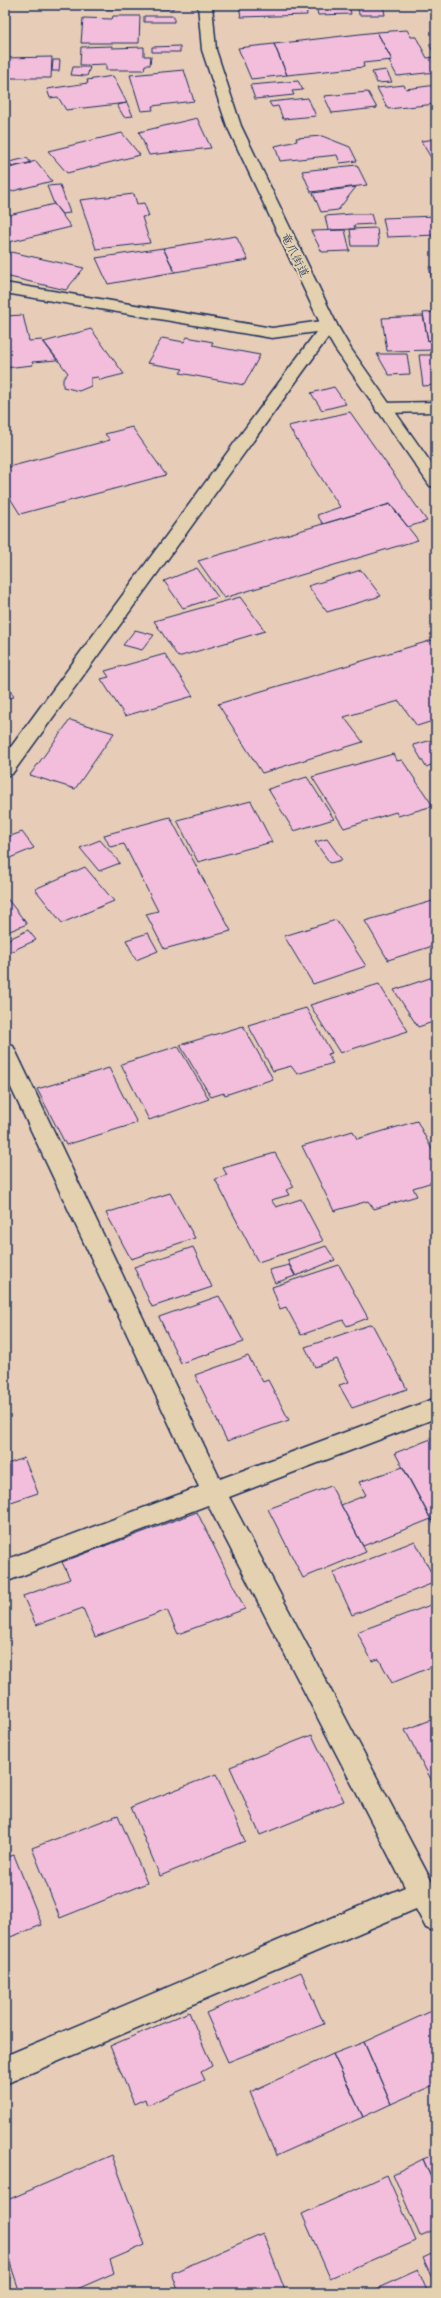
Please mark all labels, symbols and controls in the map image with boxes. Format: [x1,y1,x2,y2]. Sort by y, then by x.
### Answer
street label: 竜爪街道 [275,229,315,281]

